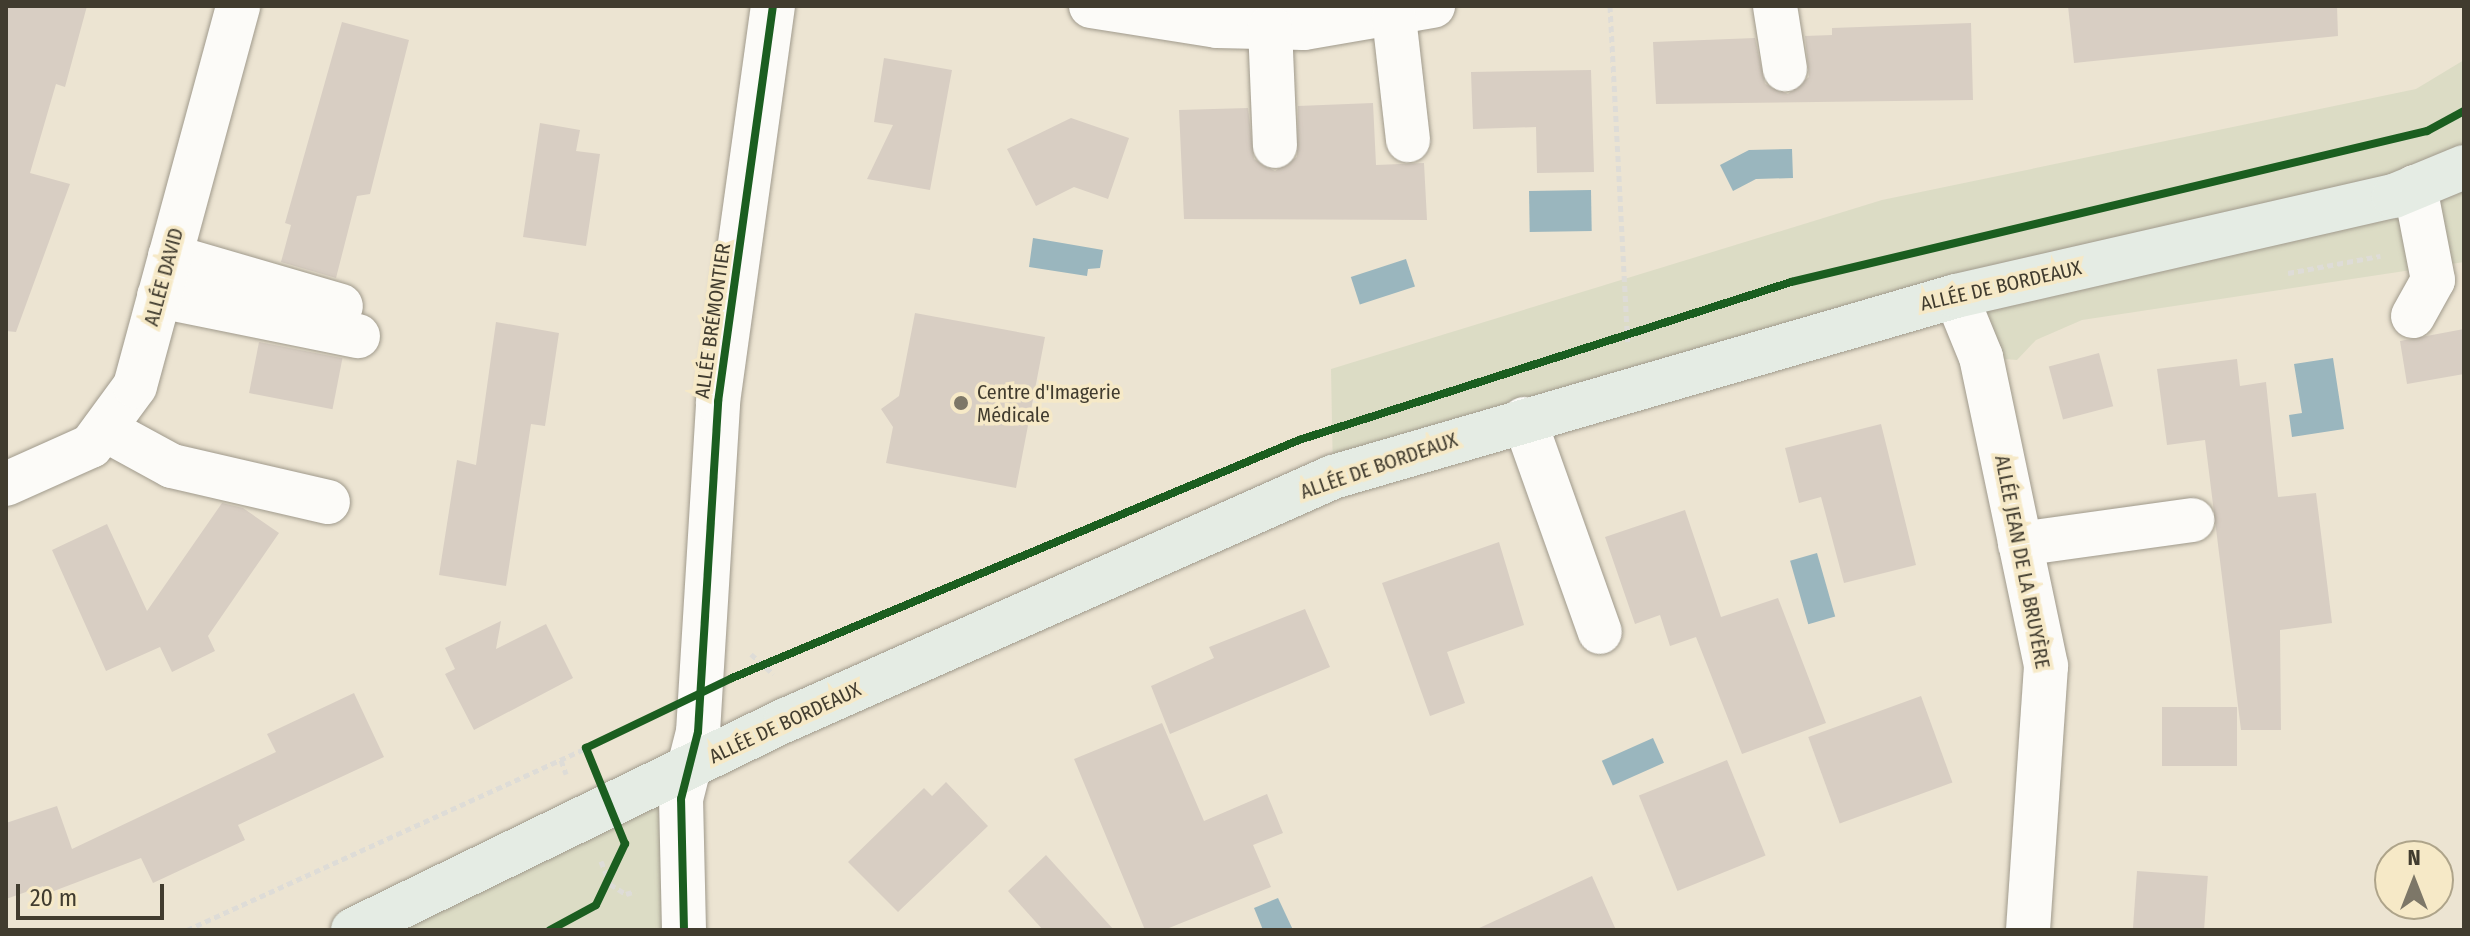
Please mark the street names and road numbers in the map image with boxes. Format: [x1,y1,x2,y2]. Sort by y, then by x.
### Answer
street label: ALLÉE DAVID [139,225,189,329]
street label: ALLÉE BRÉMONTIER [690,242,736,400]
street label: ALLÉE DE BORDEAUX [1918,256,2084,316]
street label: ALLÉE DE BORDEAUX [1297,428,1461,504]
street label: ALLÉE JEAN DE LA BRUYÈRE [1990,453,2054,671]
street label: ALLÉE DE BORDEAUX [705,677,865,769]

